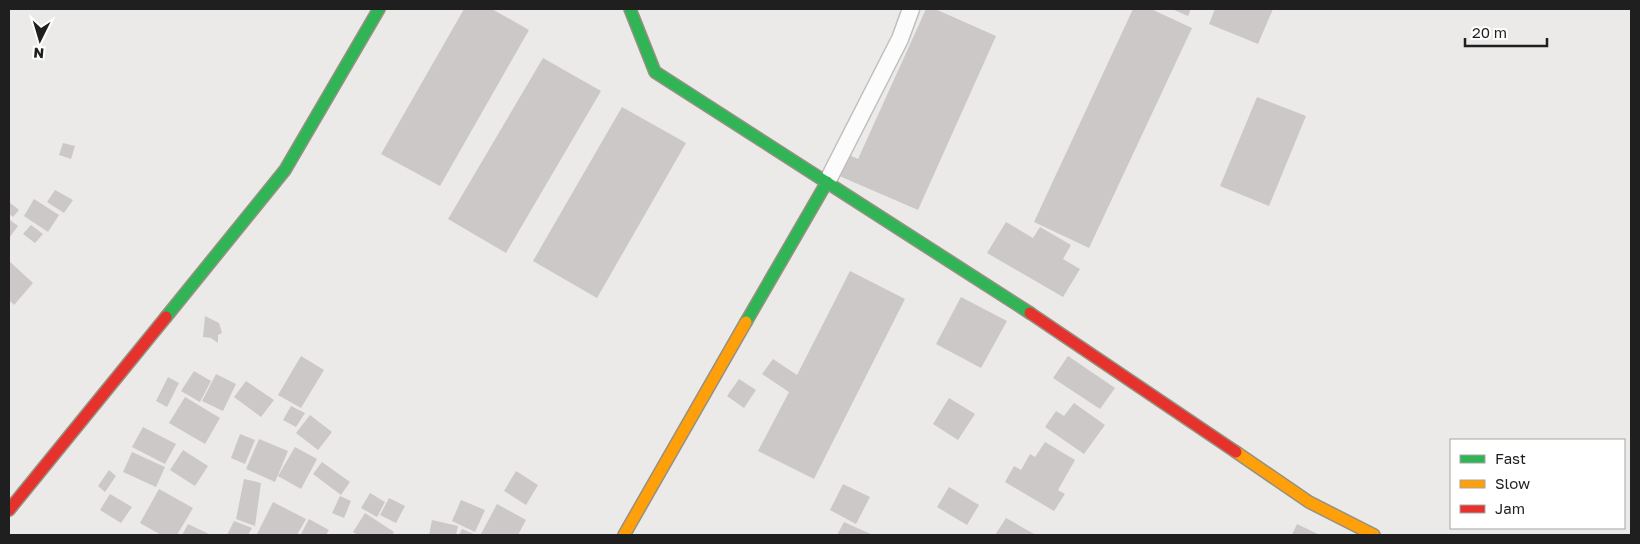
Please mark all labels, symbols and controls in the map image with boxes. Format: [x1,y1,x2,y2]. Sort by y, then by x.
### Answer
north arrow [15,15,65,65]
scale bar [1465,15,1548,47]
text: 20 m [1472,23,1507,41]
text: N [33,45,45,62]
legend [1450,439,1625,529]
text: Fast [1495,449,1526,467]
text: Slow [1495,474,1530,492]
text: Jam [1495,499,1525,517]

